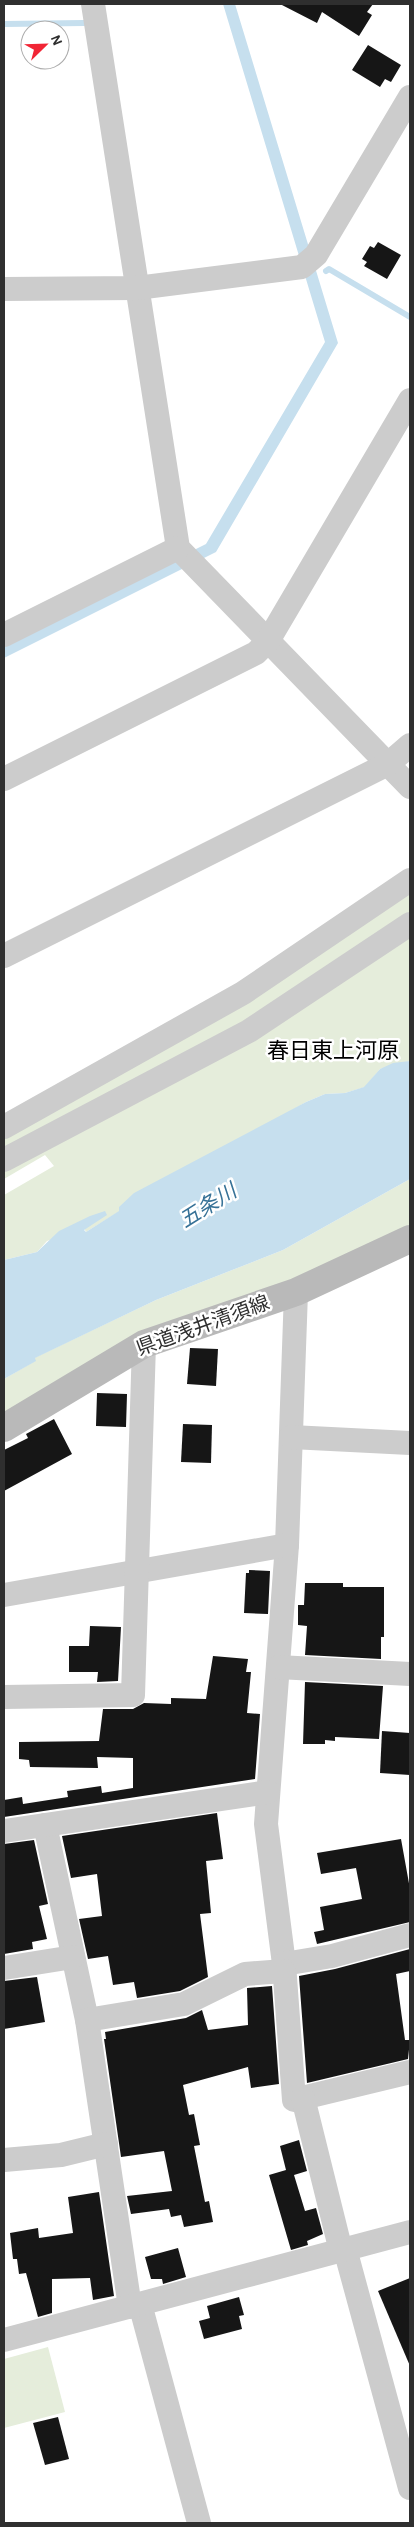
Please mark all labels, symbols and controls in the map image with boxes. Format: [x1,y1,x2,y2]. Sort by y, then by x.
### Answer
north arrow [20,20,70,70]
text: N [48,33,64,48]
district label: 春日東上河原 [267,1039,399,1062]
water label: 五条川 [175,1178,242,1232]
street label: 県道浅井清須線 [133,1291,272,1359]

